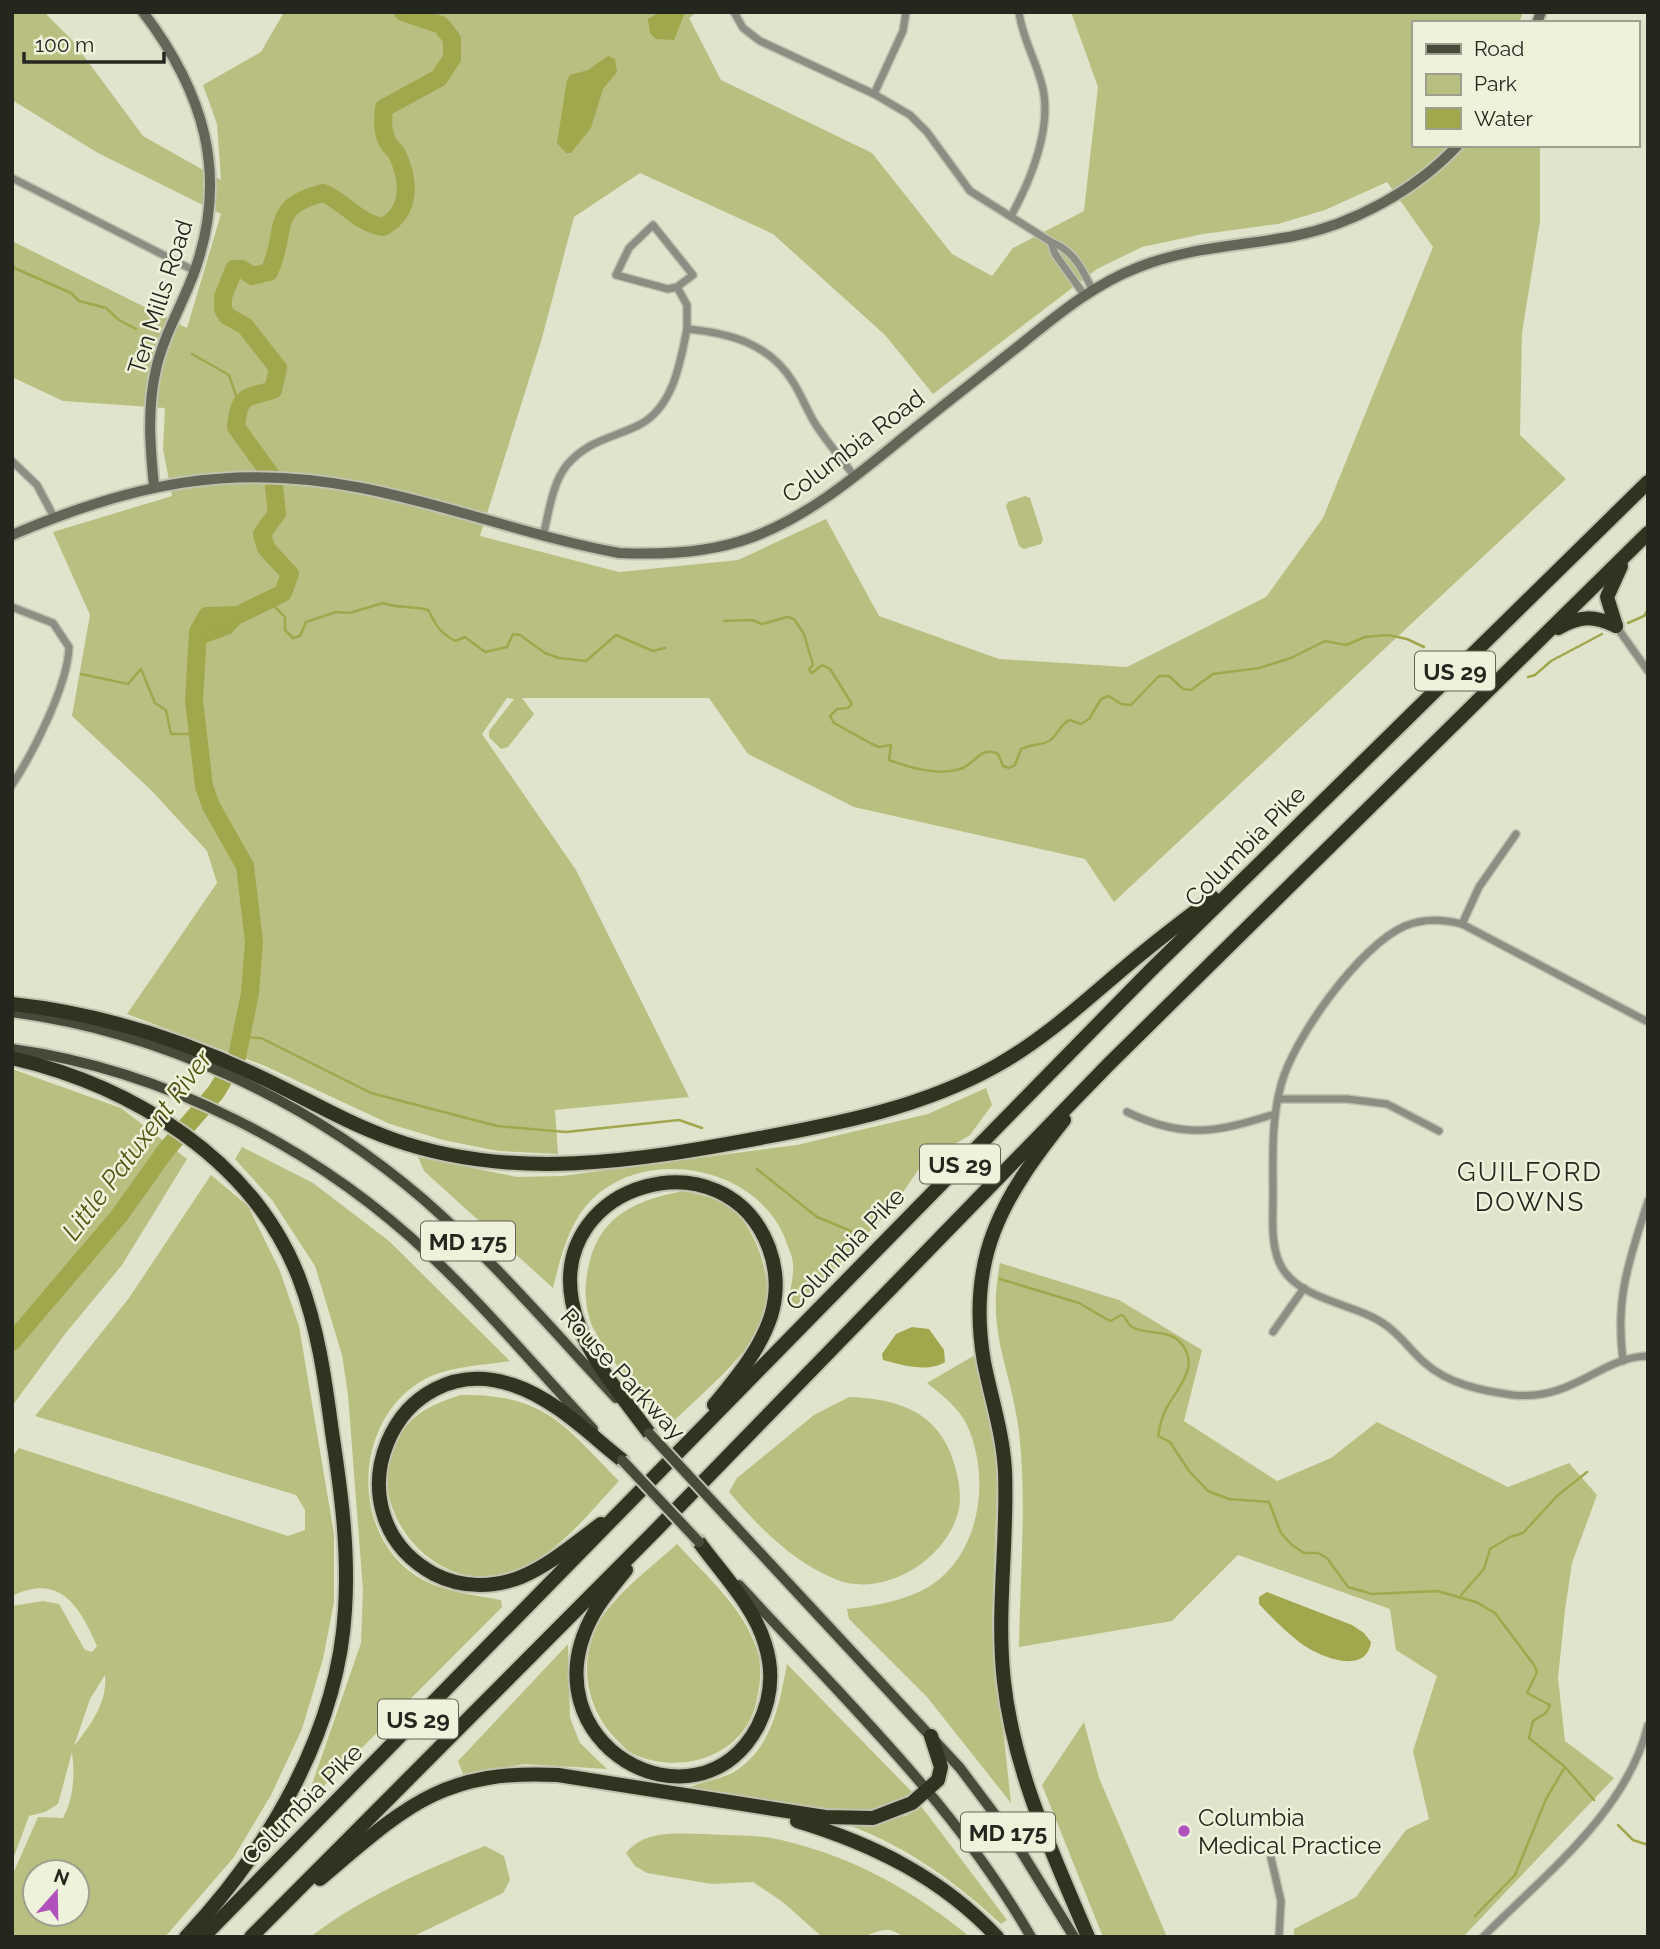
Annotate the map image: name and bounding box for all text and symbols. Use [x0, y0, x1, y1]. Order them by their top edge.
scale bar [24, 21, 164, 65]
legend [1412, 21, 1639, 147]
text: 100 m [35, 32, 94, 57]
text: Road [1474, 36, 1524, 61]
text: Park [1474, 71, 1517, 96]
text: Water [1474, 106, 1533, 131]
street label: Ten Mills Road [121, 216, 199, 378]
street label: Columbia Road [776, 383, 930, 509]
road number: US 29 [1415, 652, 1495, 691]
street label: Columbia Pike [1178, 779, 1312, 913]
water label: Little Patuxent River [56, 1043, 219, 1246]
road number: US 29 [920, 1144, 1000, 1184]
district label: GUILFORD DOWNS [1457, 1157, 1603, 1217]
street label: Columbia Pike [779, 1182, 911, 1316]
road number: MD 175 [421, 1222, 515, 1260]
street label: Rouse Parkway [555, 1302, 691, 1446]
road number: US 29 [378, 1700, 458, 1738]
street label: Columbia Pike [235, 1737, 369, 1871]
place label: Columbia Medical Practice [1198, 1803, 1381, 1860]
road number: MD 175 [961, 1812, 1055, 1852]
marker: Columbia Medical Practice [1176, 1823, 1192, 1839]
north arrow [21, 1858, 91, 1928]
text: N [51, 1864, 72, 1890]

